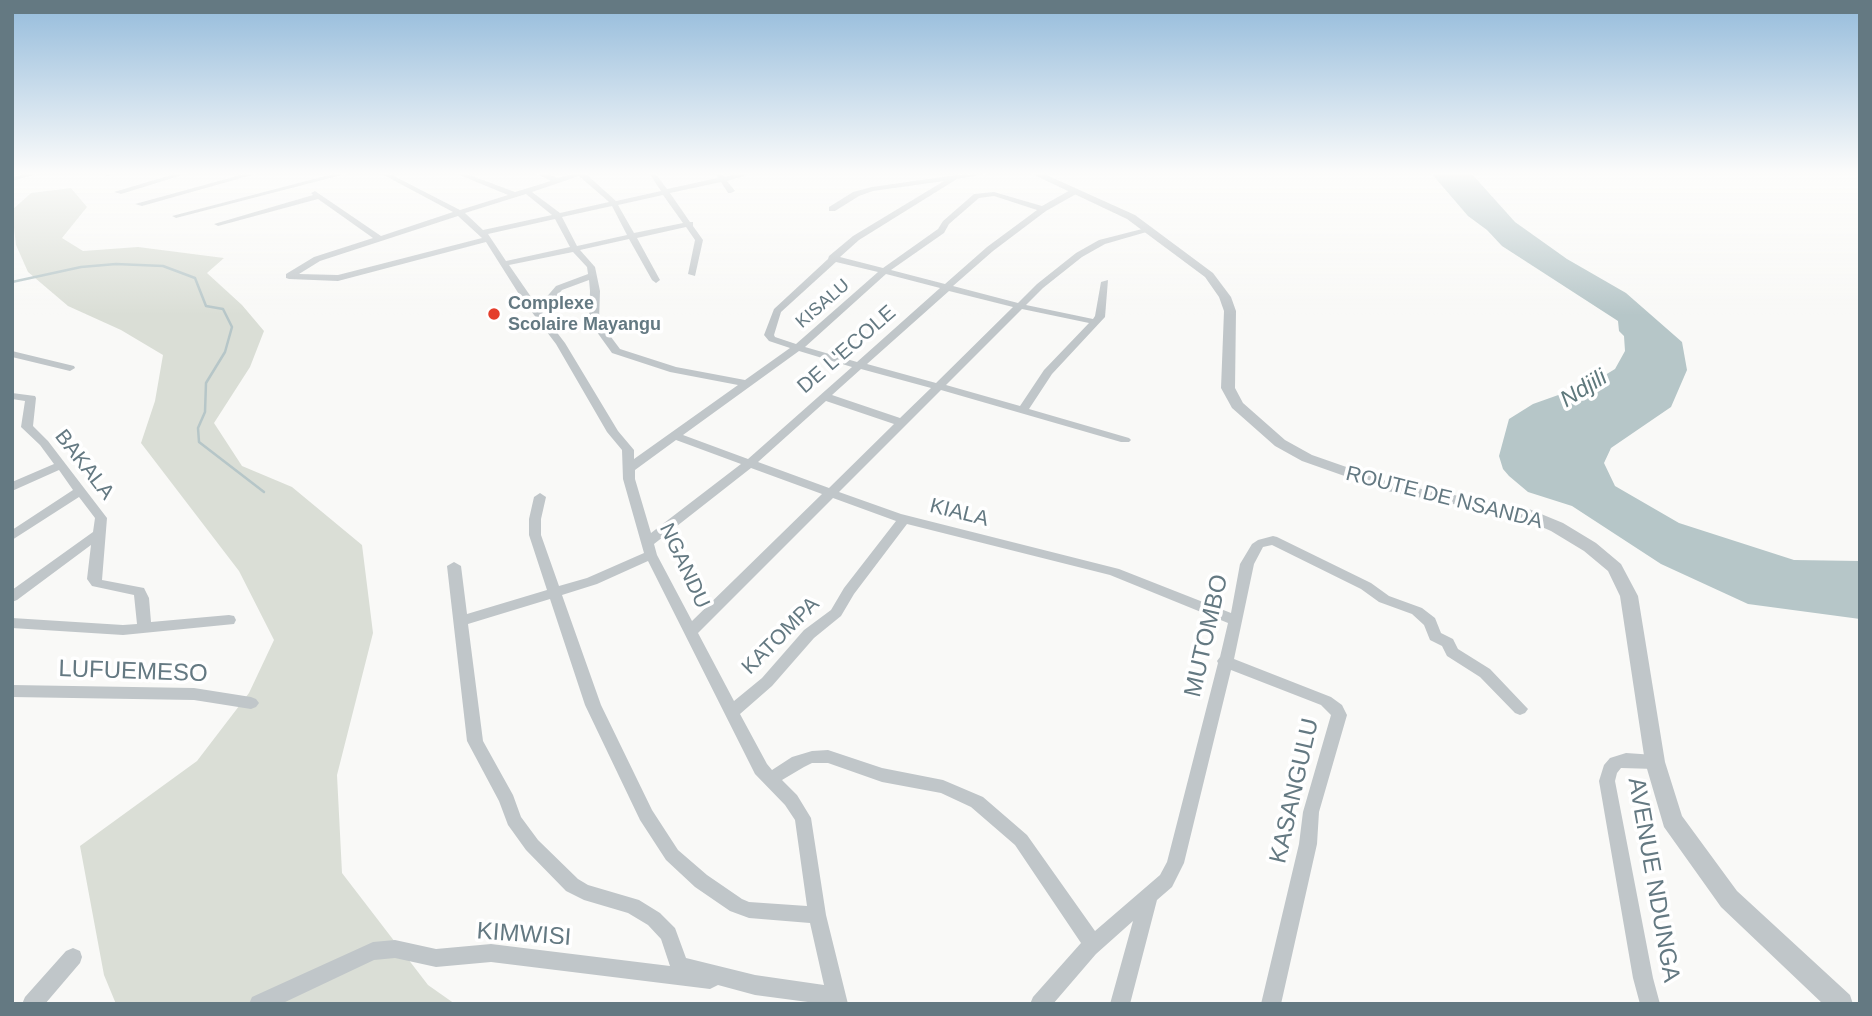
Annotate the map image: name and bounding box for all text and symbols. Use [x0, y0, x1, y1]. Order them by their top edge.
street label: KISALU [792, 275, 854, 333]
place label: Complexe Scolaire Mayangu [508, 293, 661, 336]
street label: DE L'ECOLE [793, 301, 901, 399]
marker: Complexe Scolaire Mayangu [486, 306, 502, 322]
water label: Ndjili [1556, 364, 1612, 414]
street label: BAKALA [49, 425, 119, 505]
street label: ROUTE DE NSANDA [1343, 461, 1545, 535]
street label: KIALA [927, 494, 991, 532]
street label: NGANDU [653, 519, 715, 613]
street label: MUTOMBO [1179, 572, 1235, 700]
street label: KATOMPA [737, 592, 825, 680]
street label: LUFUEMESO [58, 655, 208, 689]
street label: KASANGULU [1264, 716, 1326, 866]
street label: AVENUE NDUNGA [1621, 775, 1685, 985]
street label: KIMWISI [476, 917, 572, 953]

